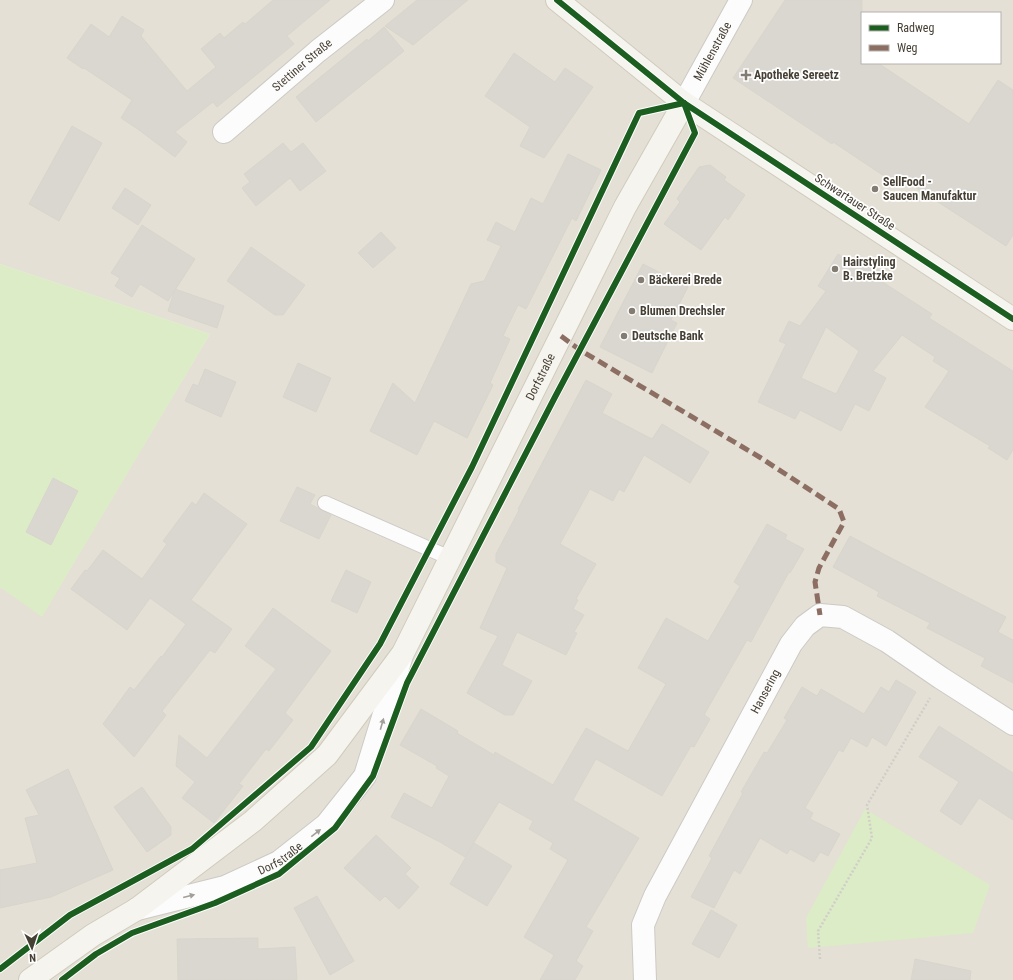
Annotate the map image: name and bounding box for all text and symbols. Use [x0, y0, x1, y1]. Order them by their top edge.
legend [861, 12, 1001, 64]
street label: Mühlenstraße [691, 19, 735, 83]
text: Radweg [897, 21, 934, 35]
street label: Stettiner Straße [269, 35, 335, 94]
text: Weg [897, 41, 918, 55]
place label: Apotheke Sereetz [754, 68, 839, 82]
marker: Apotheke Sereetz [741, 70, 751, 80]
street label: Schwartauer Straße [812, 171, 898, 233]
place label: SellFood - Saucen Manufaktur [883, 175, 976, 203]
marker: SellFood - Saucen Manufaktur [870, 184, 880, 194]
place label: Hairstyling B. Bretzke [843, 255, 895, 283]
marker: Hairstyling B. Bretzke [830, 264, 840, 274]
place label: Bäckerei Brede [649, 273, 722, 287]
marker: Bäckerei Brede [636, 275, 646, 285]
place label: Blumen Drechsler [640, 304, 725, 318]
marker: Blumen Drechsler [627, 306, 637, 316]
place label: Deutsche Bank [632, 329, 704, 343]
marker: Deutsche Bank [619, 331, 629, 341]
street label: Dorfstraße [523, 351, 558, 403]
street label: Hansering [748, 667, 783, 716]
one-way arrow [379, 718, 385, 730]
one-way arrow [311, 828, 322, 837]
street label: Dorfstraße [256, 839, 306, 878]
one-way arrow [183, 893, 195, 899]
north arrow [12, 928, 52, 968]
text: N [29, 951, 36, 964]

